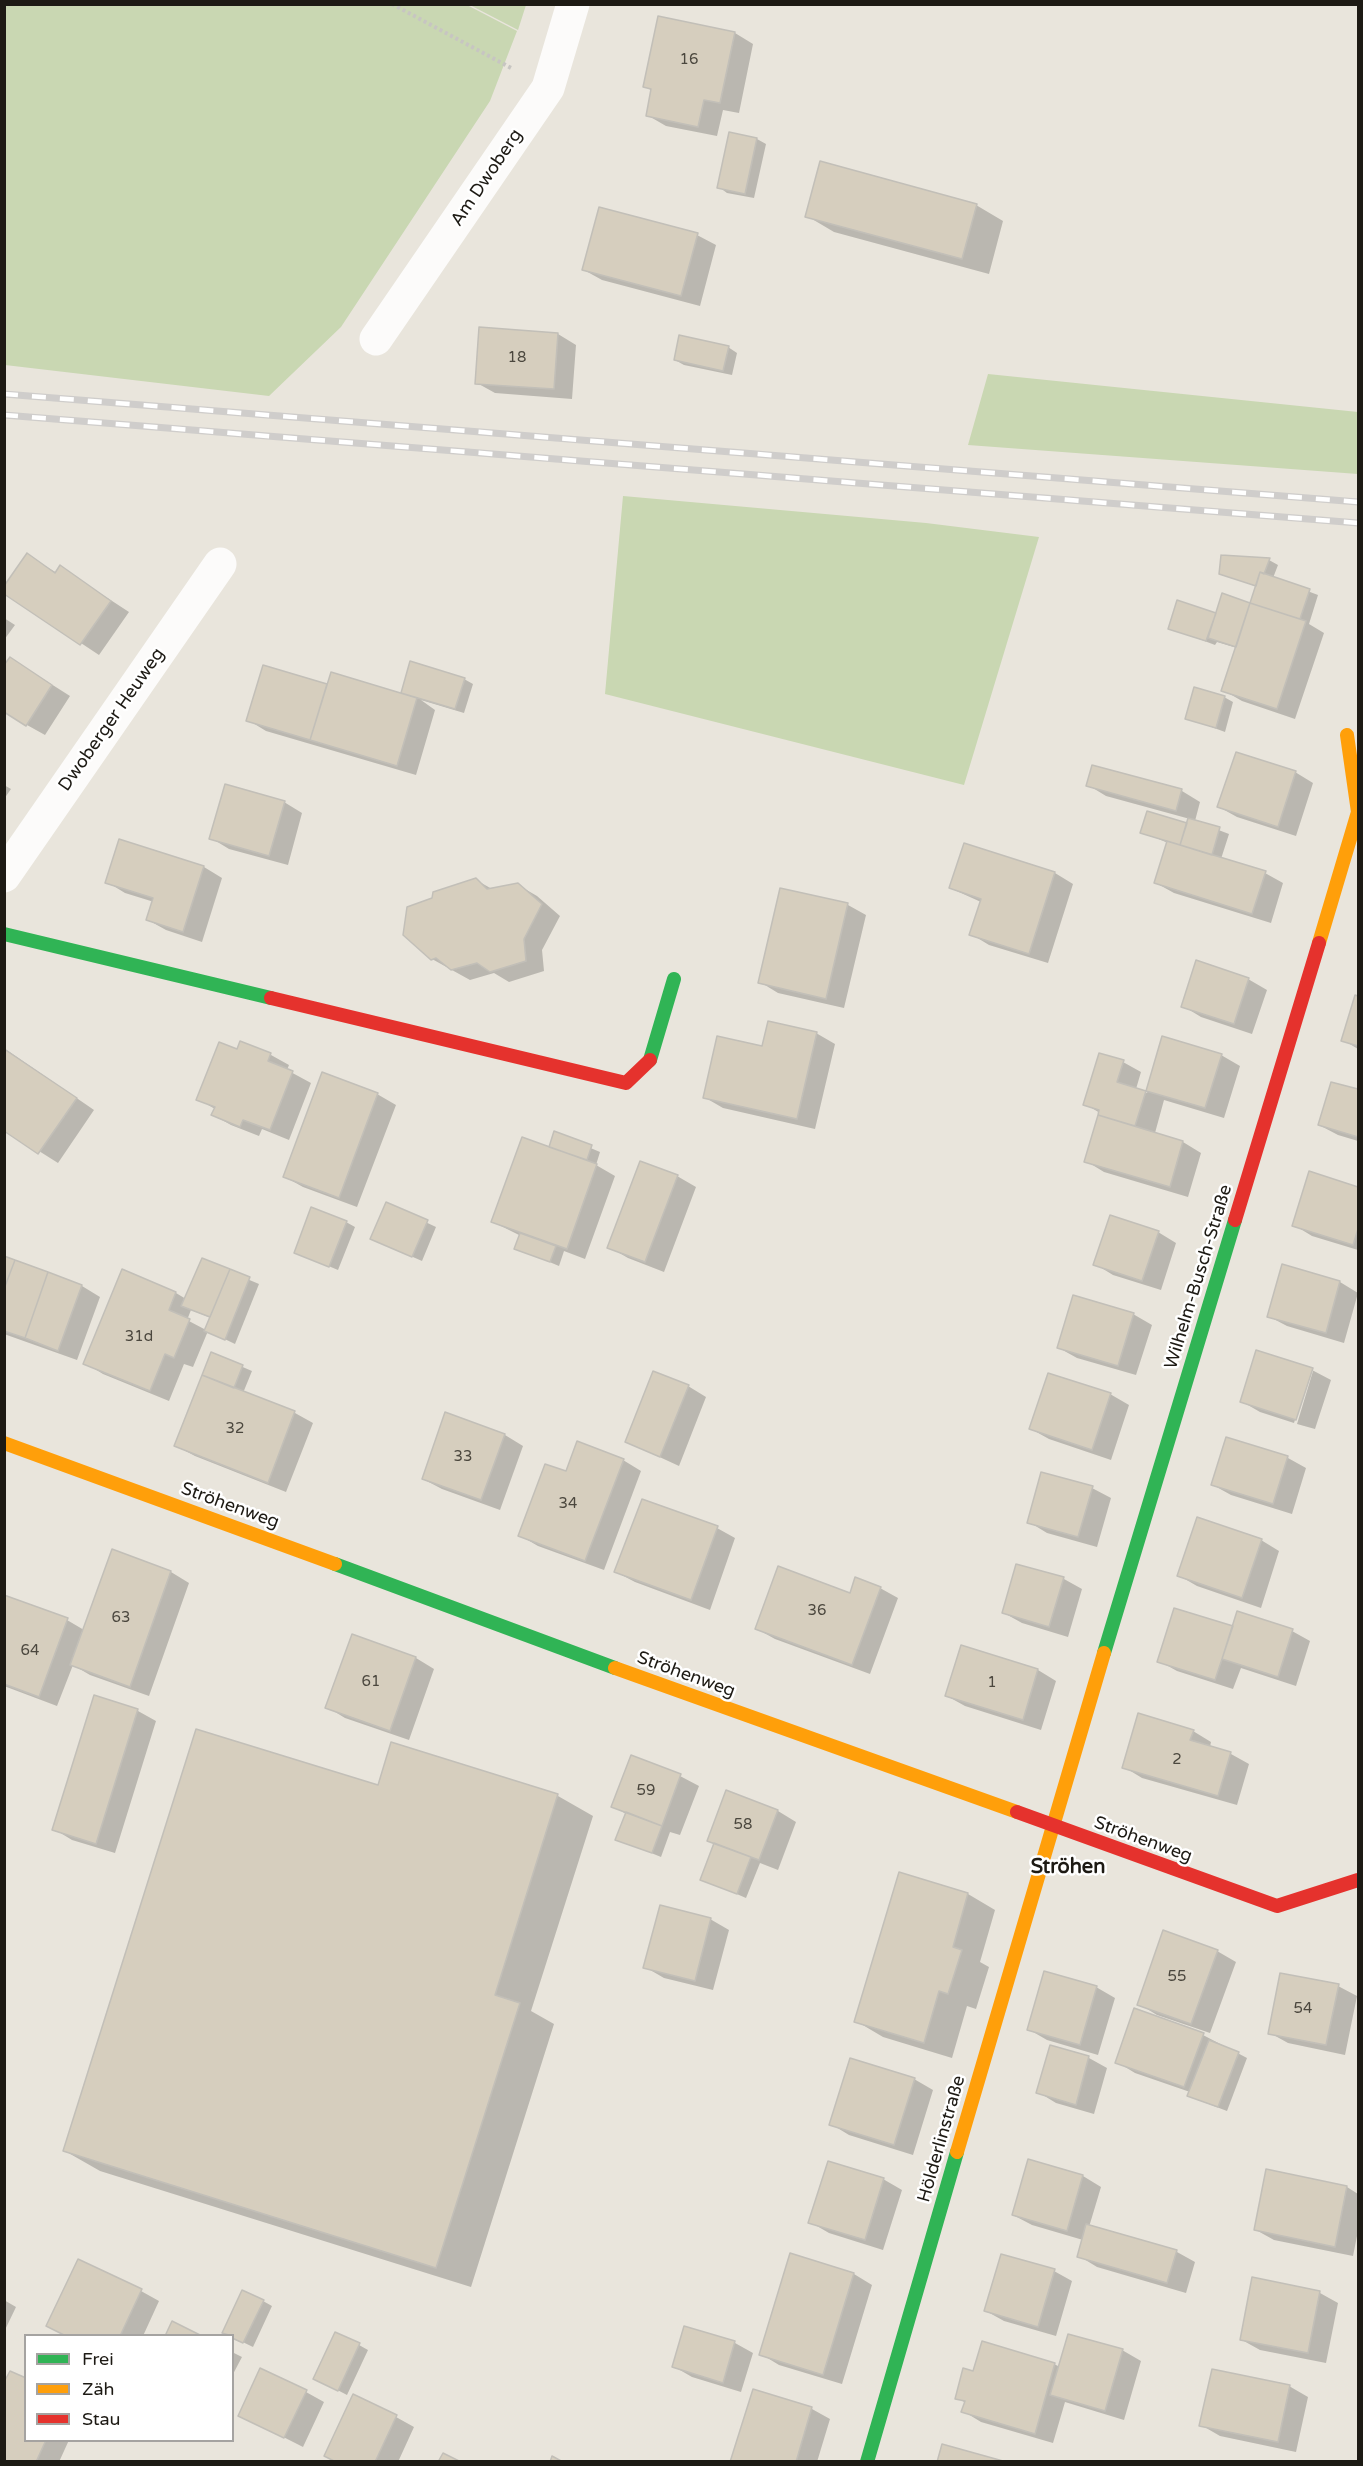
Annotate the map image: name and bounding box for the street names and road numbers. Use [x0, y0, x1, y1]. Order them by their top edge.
street label: Am Dwoberg [447, 125, 527, 231]
street label: Dwoberger Heuweg [54, 644, 170, 796]
street label: Wilhelm-Busch-Straße [1161, 1182, 1237, 1372]
street label: Ströhenweg [178, 1478, 282, 1534]
street label: Ströhenweg [634, 1647, 738, 1703]
street label: Ströhenweg [1091, 1812, 1195, 1868]
street label: Hölderlinstraße [914, 2073, 970, 2205]

